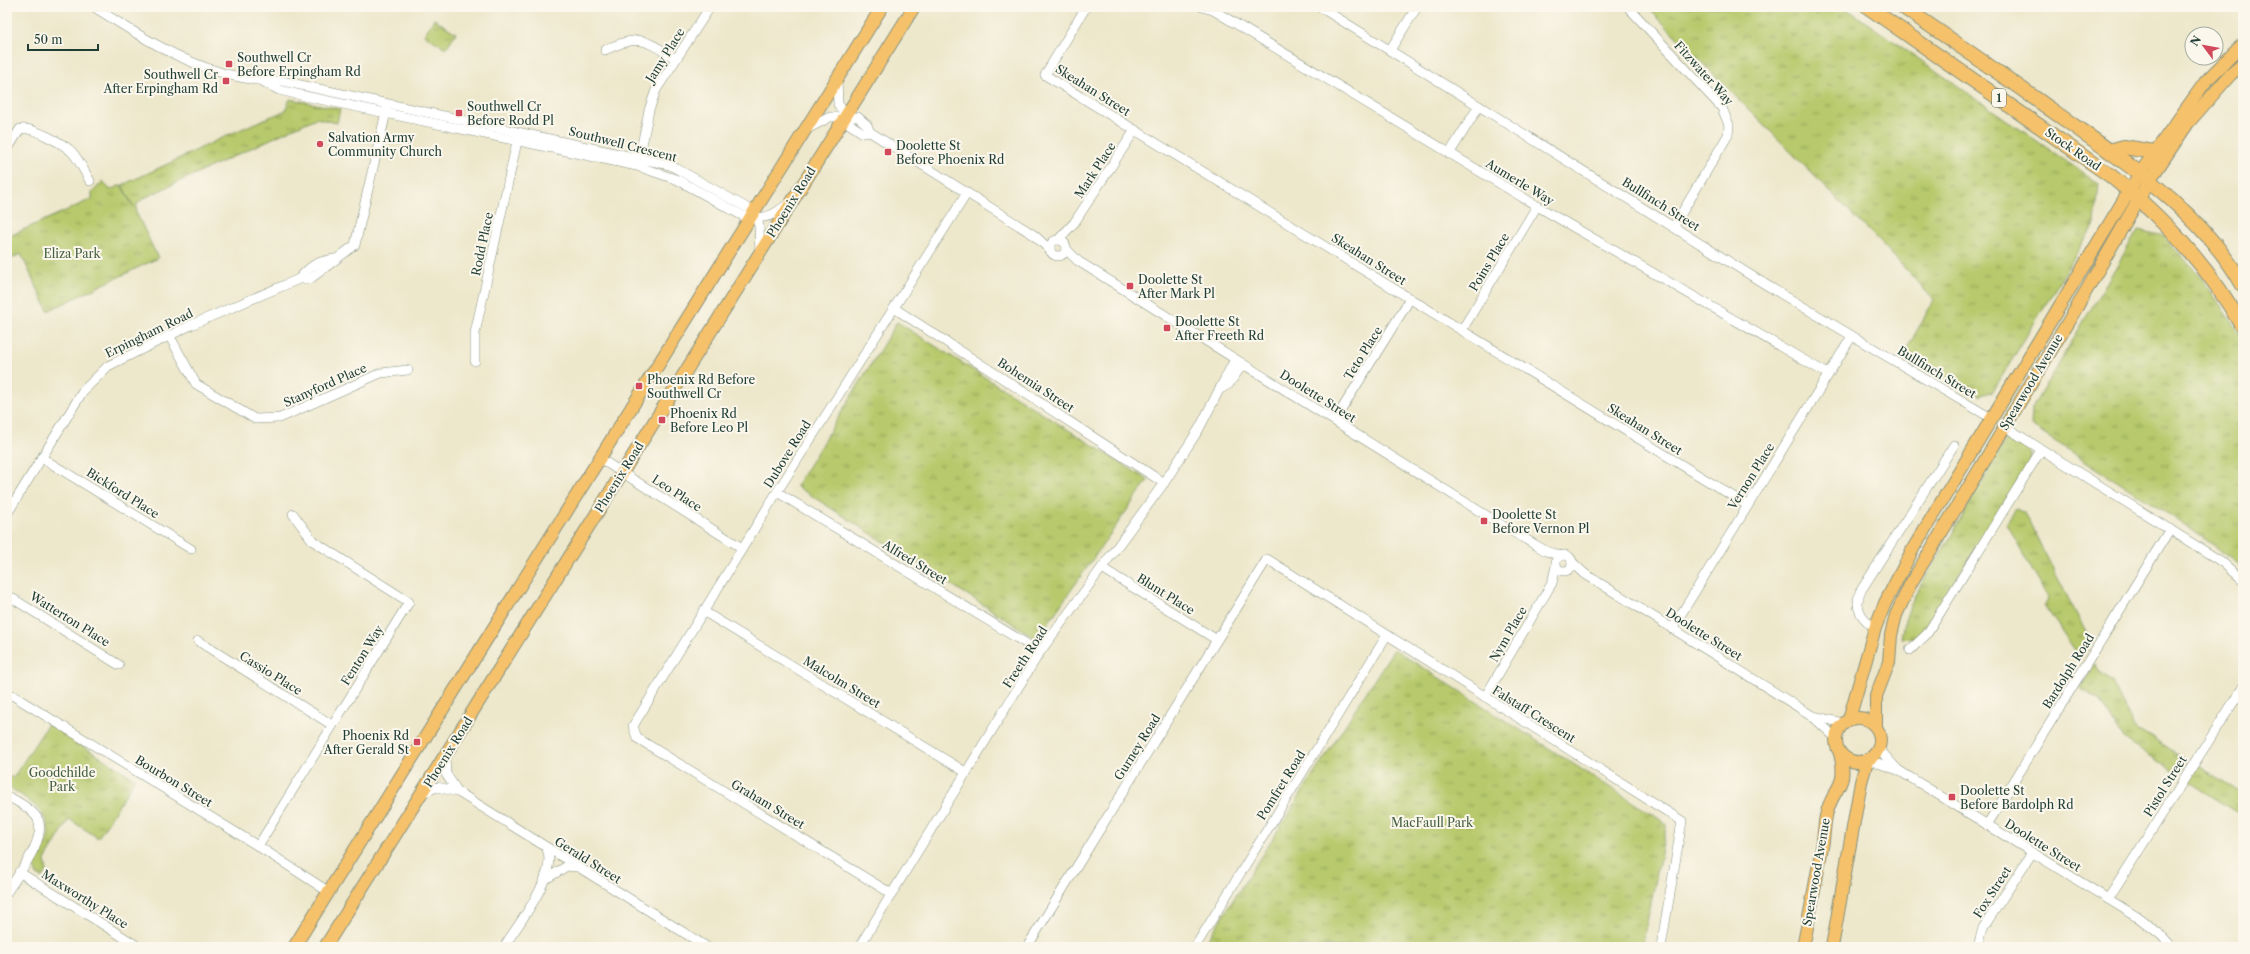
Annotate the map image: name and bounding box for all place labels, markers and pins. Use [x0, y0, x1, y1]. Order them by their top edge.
place label: Southwell Cr Before Erpingham Rd [237, 50, 362, 79]
marker: Southwell Cr Before Erpingham Rd [224, 59, 234, 69]
place label: Southwell Cr After Erpingham Rd [103, 67, 219, 96]
marker: Southwell Cr After Erpingham Rd [221, 76, 231, 86]
place label: Southwell Cr Before Rodd Pl [467, 99, 554, 128]
marker: Southwell Cr Before Rodd Pl [454, 108, 464, 118]
place label: Salvation Army Community Church [328, 130, 443, 159]
place label: Doolette St Before Phoenix Rd [896, 138, 1005, 167]
marker: Salvation Army Community Church [315, 139, 325, 149]
marker: Doolette St Before Phoenix Rd [883, 147, 893, 157]
place label: Doolette St After Mark Pl [1137, 272, 1215, 301]
marker: Doolette St After Mark Pl [1125, 281, 1135, 291]
place label: Doolette St After Freeth Rd [1174, 314, 1265, 343]
marker: Doolette St After Freeth Rd [1162, 323, 1172, 333]
place label: Phoenix Rd Before Southwell Cr [647, 372, 755, 401]
marker: Phoenix Rd Before Southwell Cr [634, 381, 644, 391]
place label: Phoenix Rd Before Leo Pl [670, 406, 748, 435]
marker: Phoenix Rd Before Leo Pl [657, 415, 667, 425]
place label: Doolette St Before Vernon Pl [1492, 507, 1590, 536]
marker: Doolette St Before Vernon Pl [1479, 516, 1489, 526]
place label: Phoenix Rd After Gerald St [323, 728, 410, 757]
marker: Phoenix Rd After Gerald St [412, 737, 422, 747]
place label: Doolette St Before Bardolph Rd [1960, 783, 2074, 812]
marker: Doolette St Before Bardolph Rd [1947, 792, 1957, 802]

